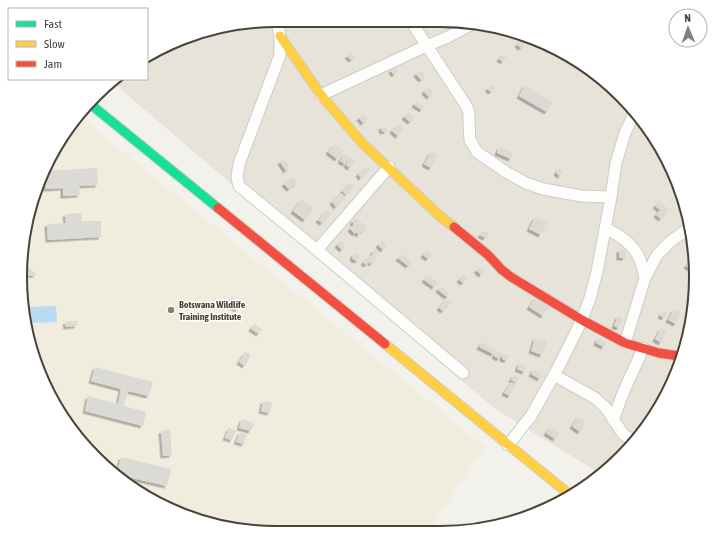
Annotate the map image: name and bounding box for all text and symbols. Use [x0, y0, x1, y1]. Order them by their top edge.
legend [8, 8, 148, 80]
north arrow [668, 8, 708, 48]
text: N [684, 12, 691, 24]
text: Fast [44, 17, 62, 31]
text: Slow [44, 37, 65, 51]
text: Jam [44, 57, 62, 71]
place label: Botswana Wildlife Training Institute [179, 299, 246, 322]
marker: Botswana Wildlife Training Institute [166, 305, 176, 315]

